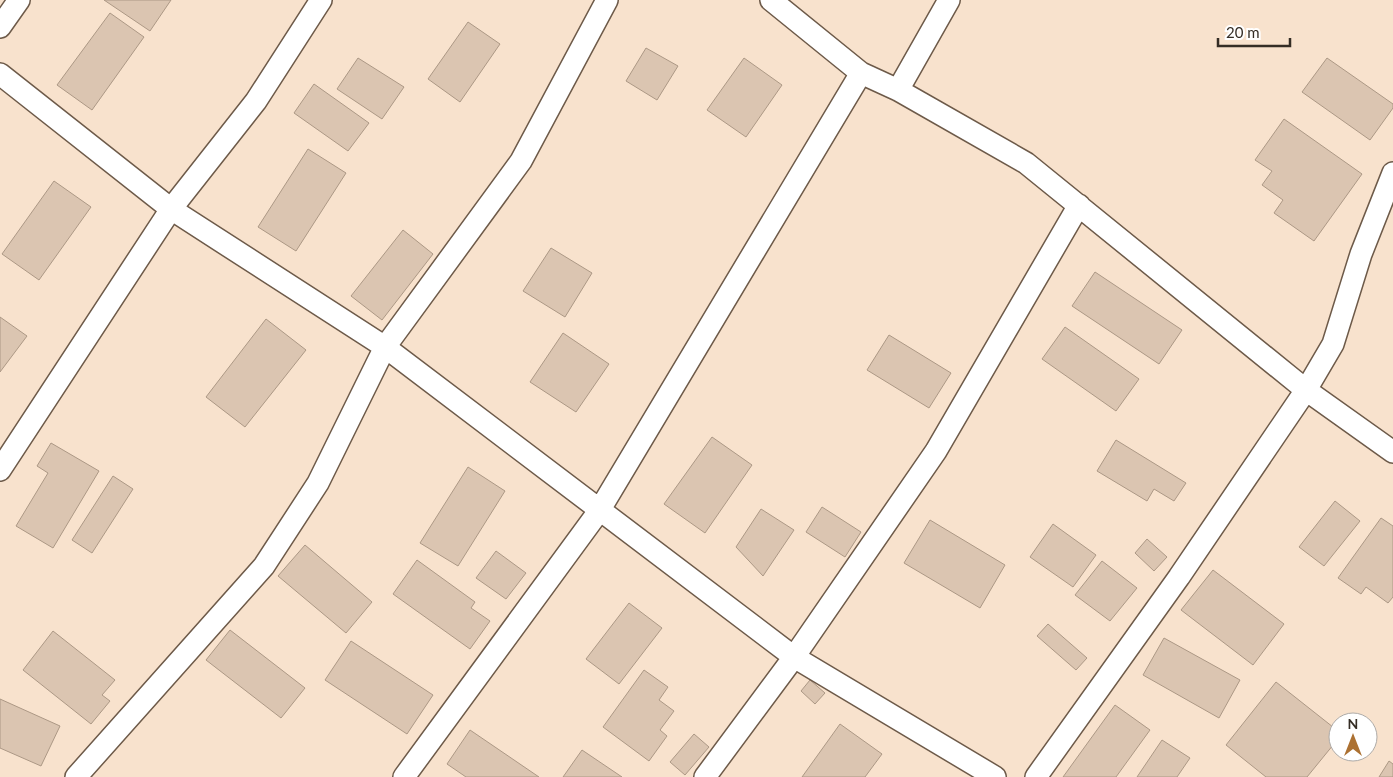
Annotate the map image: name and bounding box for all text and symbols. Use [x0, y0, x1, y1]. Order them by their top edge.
scale bar [1218, 15, 1290, 47]
text: 20 m [1226, 23, 1260, 41]
north arrow [1328, 712, 1378, 762]
text: N [1348, 715, 1358, 732]

